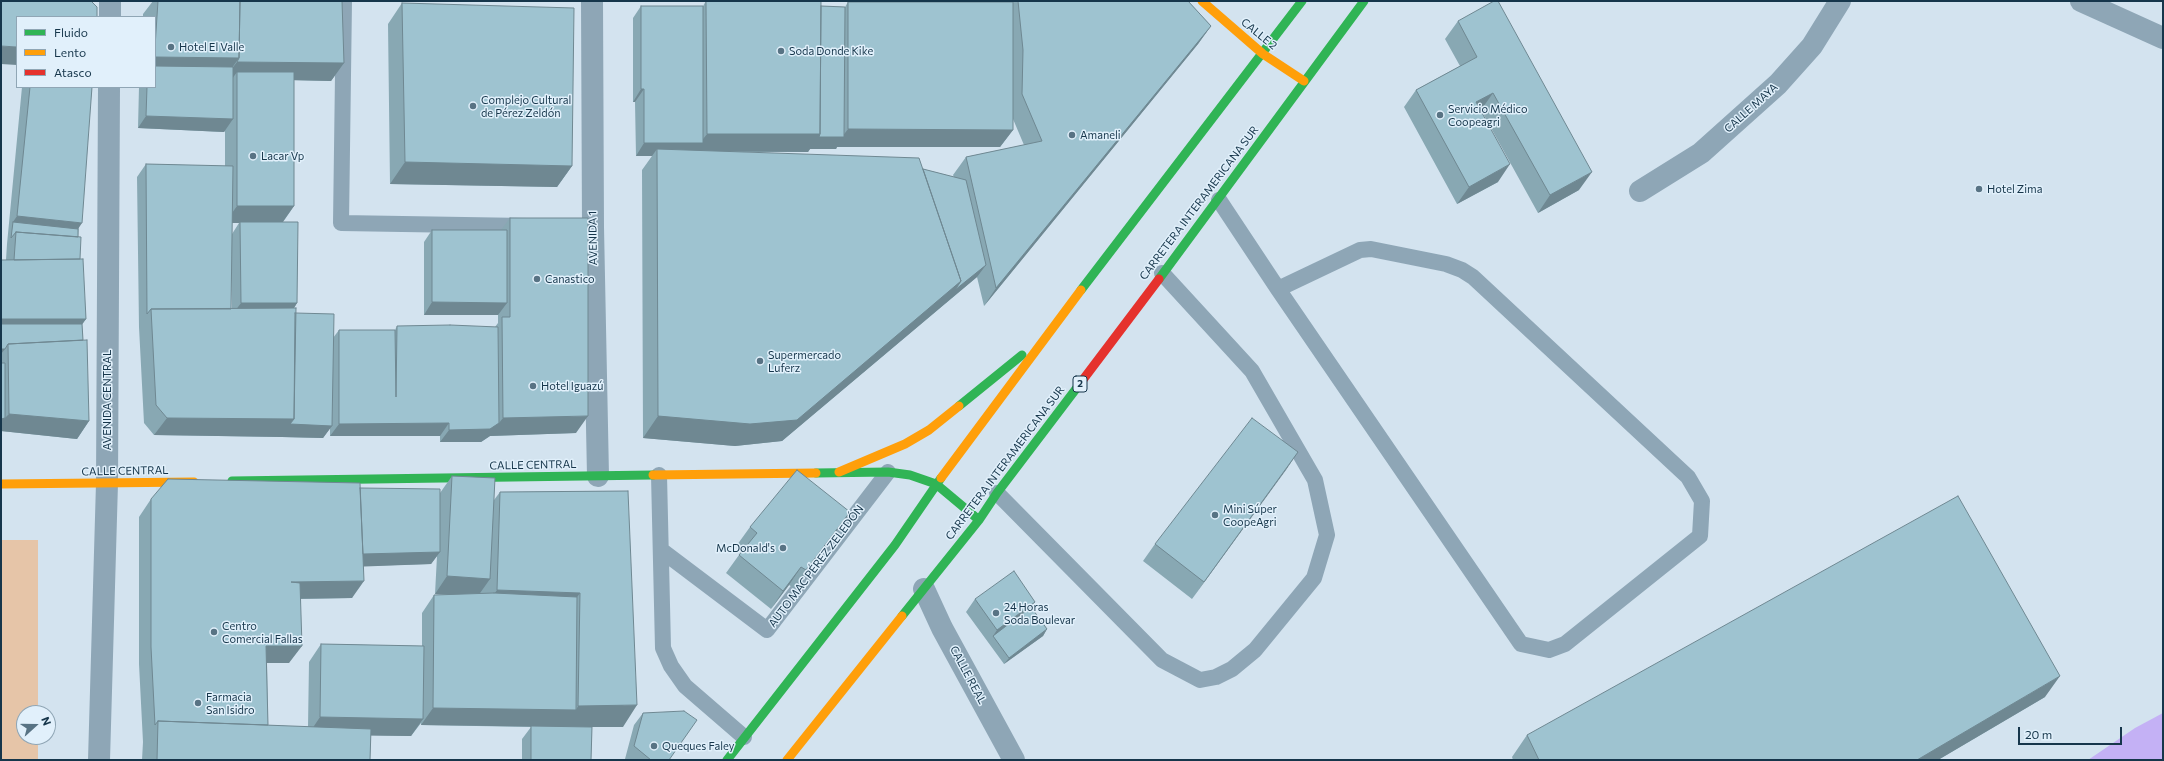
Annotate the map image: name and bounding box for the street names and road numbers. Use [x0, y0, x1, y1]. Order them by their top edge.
street label: CALLE 2 [1238, 16, 1280, 52]
street label: CALLE MAYA [1722, 81, 1780, 135]
street label: CARRETERA INTERAMERICANA SUR [1137, 123, 1261, 283]
street label: AVENIDA 1 [586, 211, 600, 265]
street label: AVENIDA CENTRAL [100, 350, 114, 450]
road number: 2 [1073, 376, 1087, 392]
street label: CARRETERA INTERAMERICANA SUR [943, 383, 1067, 543]
street label: CALLE CENTRAL [489, 458, 577, 472]
street label: CALLE CENTRAL [81, 464, 169, 478]
street label: AUTO MAC PÉREZ ZELEDÓN [766, 502, 866, 630]
street label: CALLE REAL [947, 644, 989, 706]

